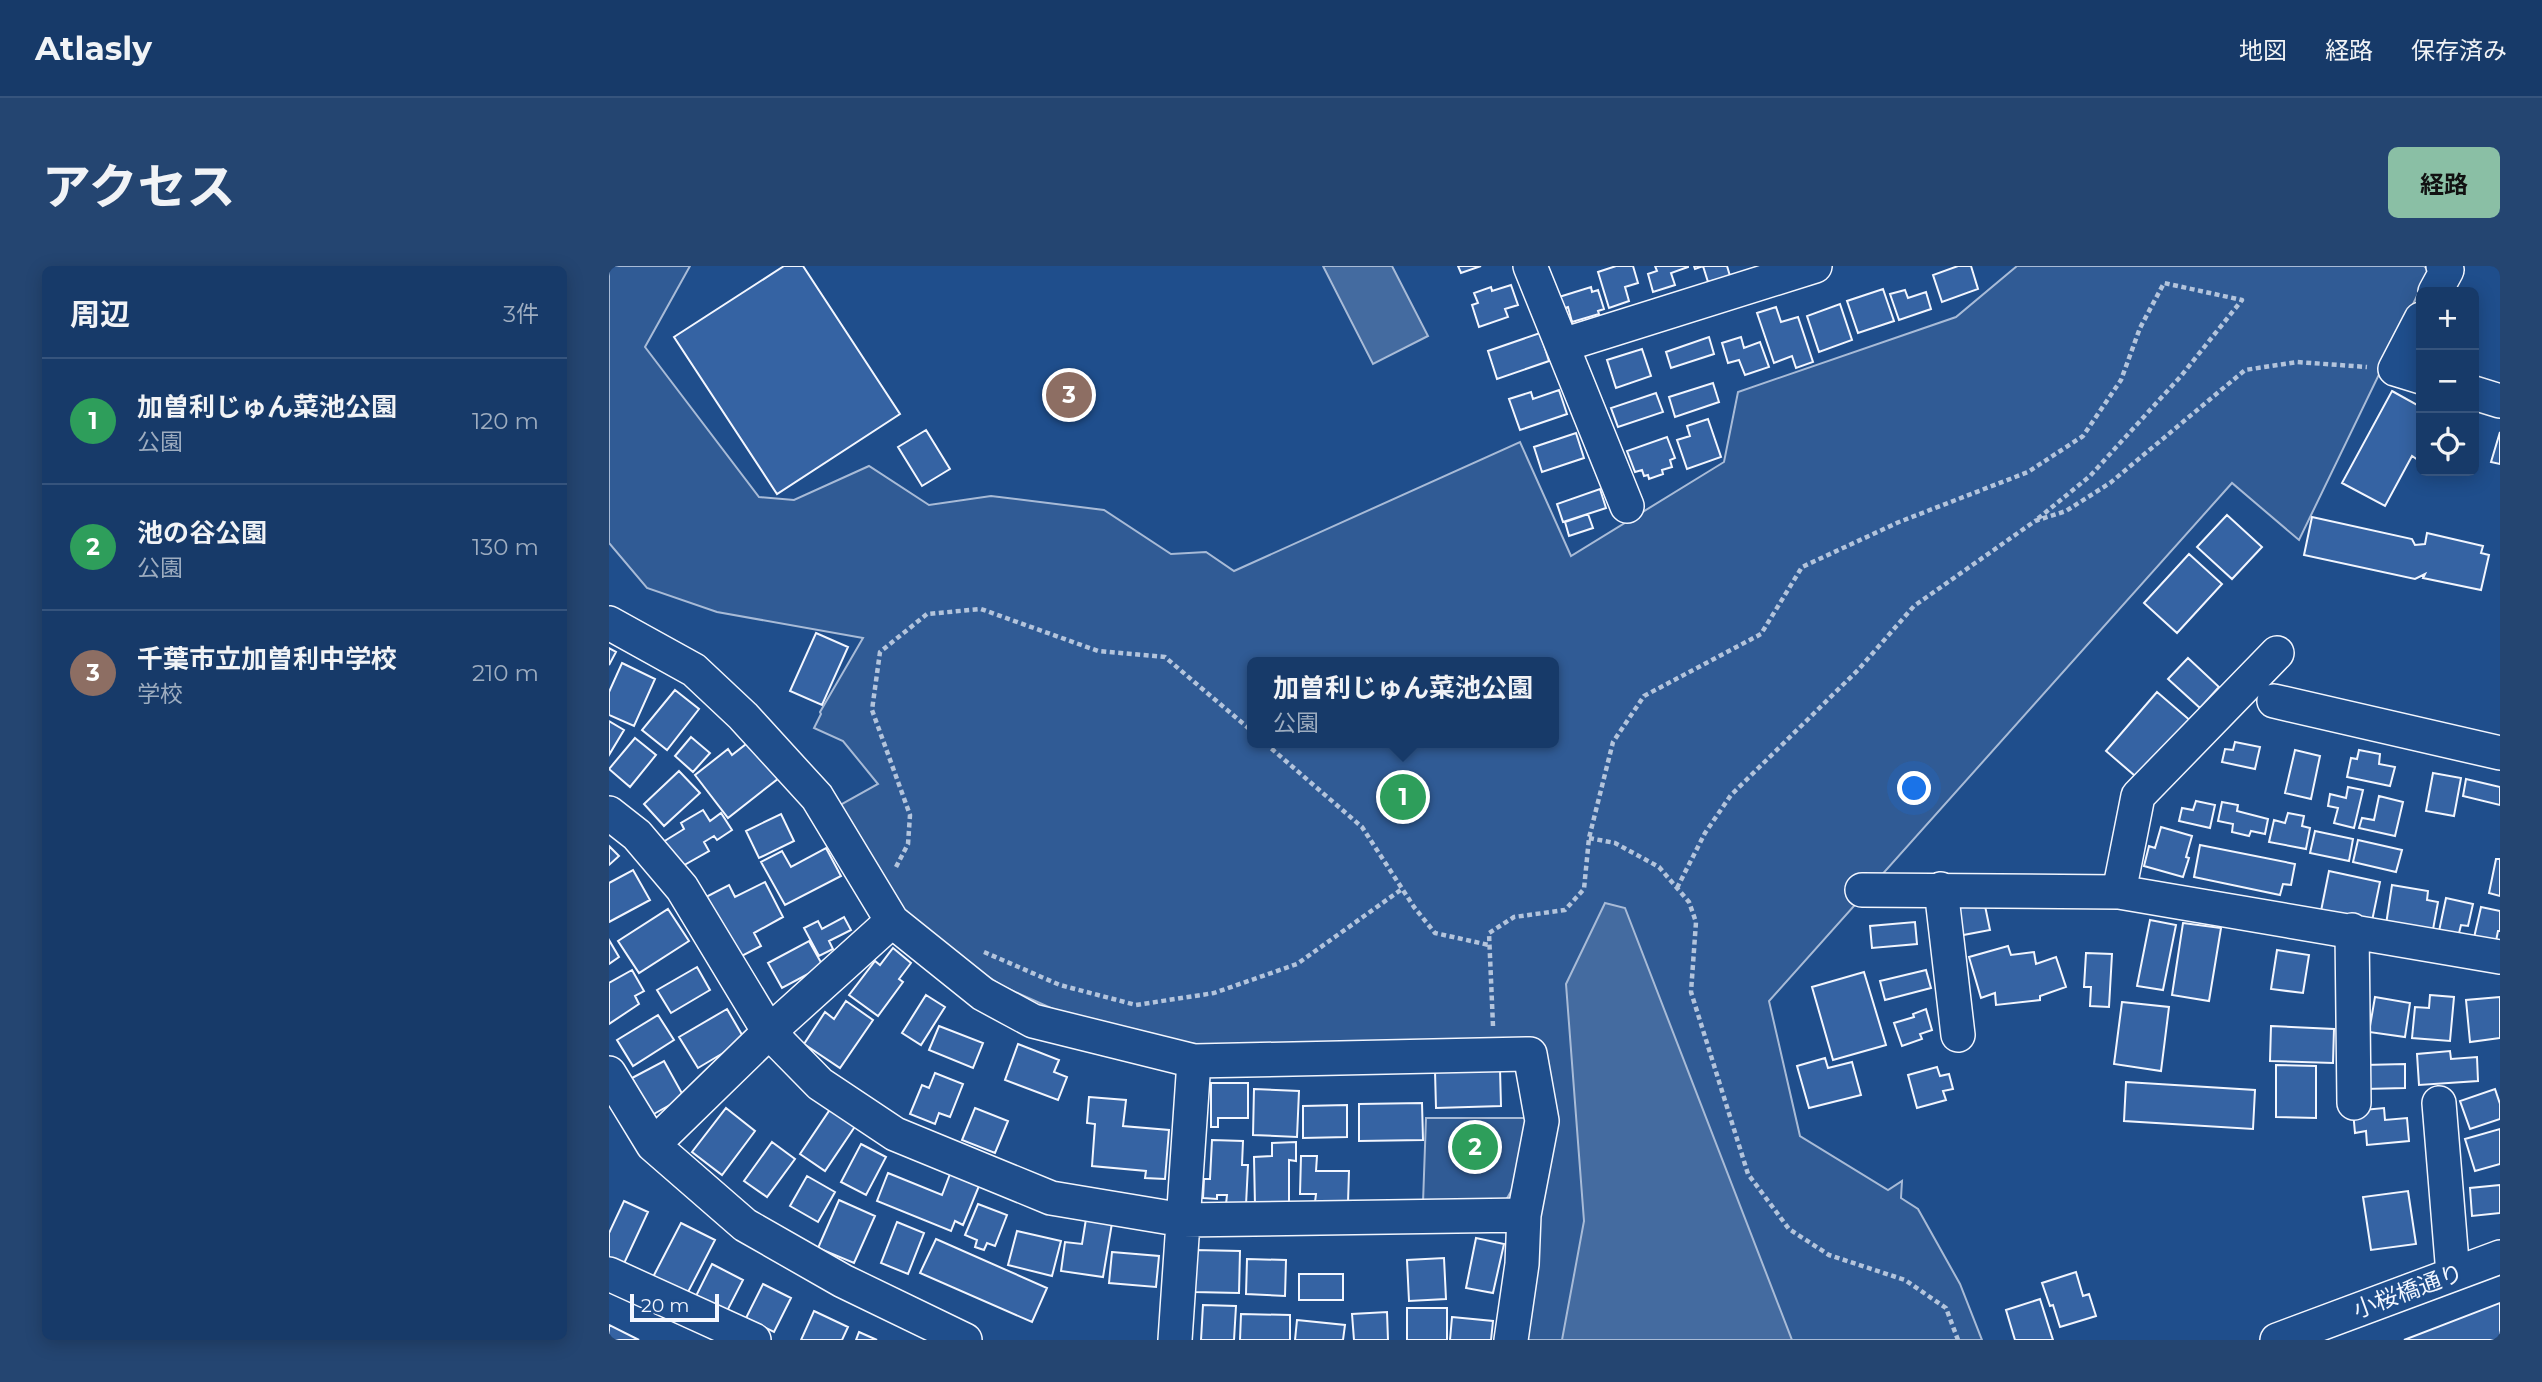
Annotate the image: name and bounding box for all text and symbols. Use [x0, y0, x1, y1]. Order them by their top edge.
text: Atlasly [35, 28, 152, 68]
text: 地図 [2239, 36, 2287, 65]
text: 経路 [2325, 36, 2373, 65]
text: 保存済み [2411, 36, 2507, 65]
button: 経路 [2388, 147, 2500, 218]
text: アクセス [42, 157, 236, 216]
map controls [2416, 287, 2479, 476]
button: + [2416, 287, 2479, 350]
text: 周辺 [70, 296, 130, 333]
text: 3件 [503, 300, 539, 328]
button: − [2416, 350, 2479, 413]
pin: 3 [1046, 369, 1092, 421]
text: 加曽利じゅん菜池公園 [137, 391, 397, 423]
text: 1 [88, 407, 98, 435]
text: 120 m [472, 407, 539, 435]
button: locate [2416, 413, 2479, 476]
text: 公園 [137, 428, 183, 456]
text: 池の谷公園 [137, 517, 267, 549]
text: 2 [86, 533, 100, 561]
text: 130 m [472, 533, 539, 561]
text: 公園 [137, 554, 183, 582]
text: 千葉市立加曽利中学校 [137, 643, 397, 675]
popup [1247, 657, 1559, 748]
text: 3 [86, 659, 100, 687]
text: 210 m [472, 659, 539, 687]
text: 加曽利じゅん菜池公園 [1273, 672, 1533, 704]
text: 学校 [137, 680, 183, 708]
text: 公園 [1273, 709, 1319, 737]
pin: 1 [1380, 771, 1426, 823]
your location [1897, 771, 1931, 805]
pin: 2 [1452, 1121, 1498, 1173]
street label: 小桜橋通り [2349, 1258, 2467, 1324]
scale bar [630, 1291, 719, 1323]
text: 20 m [641, 1294, 689, 1317]

